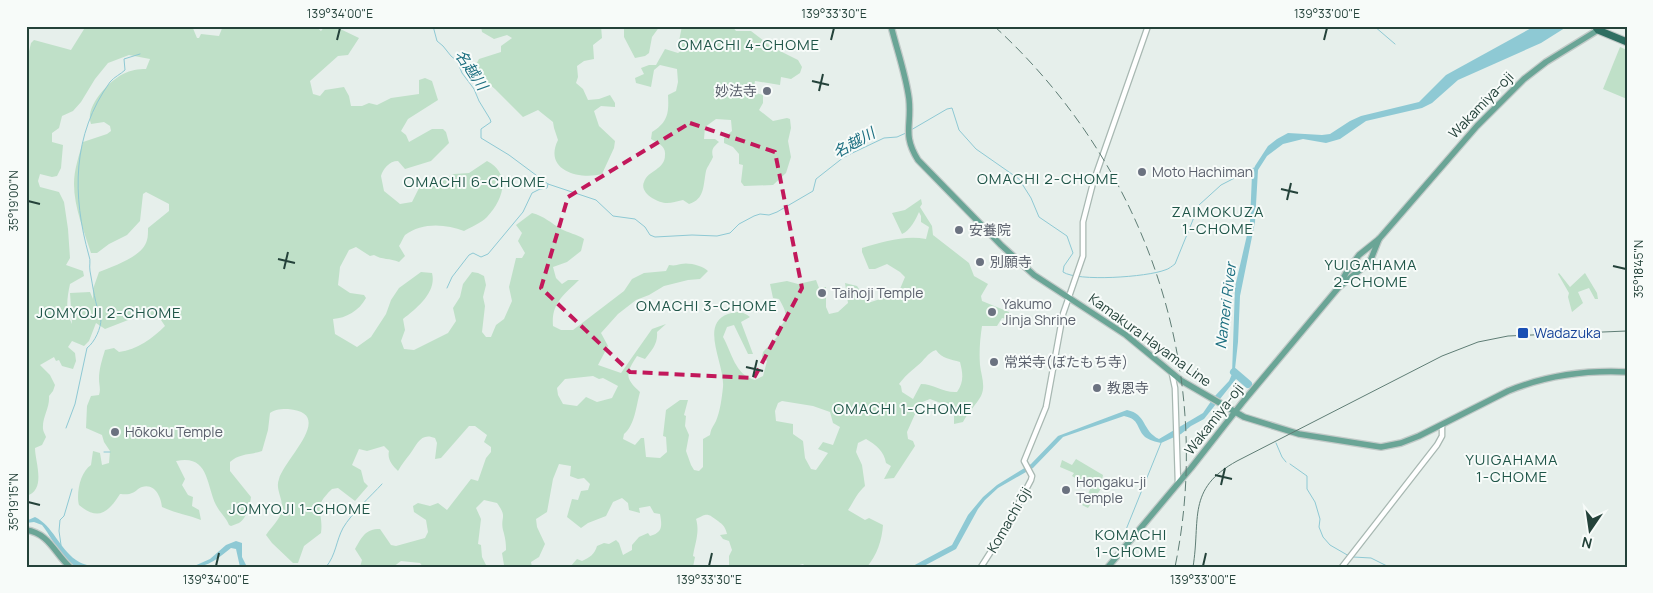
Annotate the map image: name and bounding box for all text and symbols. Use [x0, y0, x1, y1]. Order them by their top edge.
text: 139°34'00"E [307, 5, 373, 22]
text: 139°33'30"E [801, 5, 867, 22]
text: 139°33'00"E [1294, 5, 1360, 22]
district label: OMACHI 4-CHOME [678, 34, 820, 55]
water label: 名越川 [450, 45, 494, 96]
street label: Wakamiya-oji [1444, 67, 1517, 142]
place label: 妙法寺 [715, 81, 757, 100]
marker: 妙法寺 [761, 85, 773, 97]
water label: 名越川 [829, 122, 880, 163]
place label: Moto Hachiman [1152, 162, 1253, 181]
marker: Moto Hachiman [1136, 166, 1148, 178]
district label: OMACHI 2-CHOME [977, 168, 1119, 189]
text: 35°19'00"N [5, 170, 22, 232]
district label: OMACHI 6-CHOME [404, 171, 546, 192]
district label: ZAIMOKUZA 1-CHOME [1172, 201, 1264, 239]
place label: 安養院 [969, 220, 1011, 239]
marker: 安養院 [953, 224, 965, 236]
text: 35°18'45"N [1630, 240, 1647, 298]
place label: 別願寺 [990, 252, 1032, 271]
district label: YUIGAHAMA 2-CHOME [1324, 254, 1418, 292]
marker: 別願寺 [974, 256, 986, 268]
water label: Nameri River [1210, 259, 1242, 350]
place label: Taihoji Temple [832, 283, 923, 302]
marker: Taihoji Temple [816, 287, 828, 299]
street label: Kamakura Hayama Line [1085, 289, 1216, 391]
place label: Yakumo Jinja Shrine [1002, 294, 1076, 329]
district label: OMACHI 3-CHOME [636, 295, 778, 316]
district label: JOMYOJI 2-CHOME [36, 302, 182, 323]
marker: Yakumo Jinja Shrine [986, 306, 998, 318]
place label: Wadazuka [1534, 323, 1601, 342]
marker: Wadazuka [1516, 326, 1530, 340]
place label: 常栄寺(ぼたもち寺) [1004, 352, 1128, 371]
marker: 常栄寺(ぼたもち寺) [988, 356, 1000, 368]
place label: 教恩寺 [1107, 378, 1149, 397]
street label: Wakamiya-oji [1180, 379, 1248, 458]
marker: 教恩寺 [1091, 382, 1103, 394]
district label: OMACHI 1-CHOME [833, 398, 973, 419]
place label: Hōkoku Temple [125, 422, 223, 441]
marker: Hōkoku Temple [109, 426, 121, 438]
district label: YUIGAHAMA 1-CHOME [1465, 449, 1559, 487]
place label: Hongaku-ji Temple [1076, 472, 1146, 507]
text: 35°19'15"N [5, 473, 22, 531]
street label: Komachi ōji [982, 483, 1035, 556]
marker: Hongaku-ji Temple [1060, 484, 1072, 496]
district label: JOMYOJI 1-CHOME [229, 498, 371, 519]
north arrow [1566, 506, 1616, 556]
district label: KOMACHI 1-CHOME [1095, 524, 1167, 562]
text: N [1580, 533, 1594, 554]
text: 139°34'00"E [183, 571, 249, 588]
text: 139°33'30"E [676, 571, 742, 588]
text: 139°33'00"E [1170, 571, 1236, 588]

